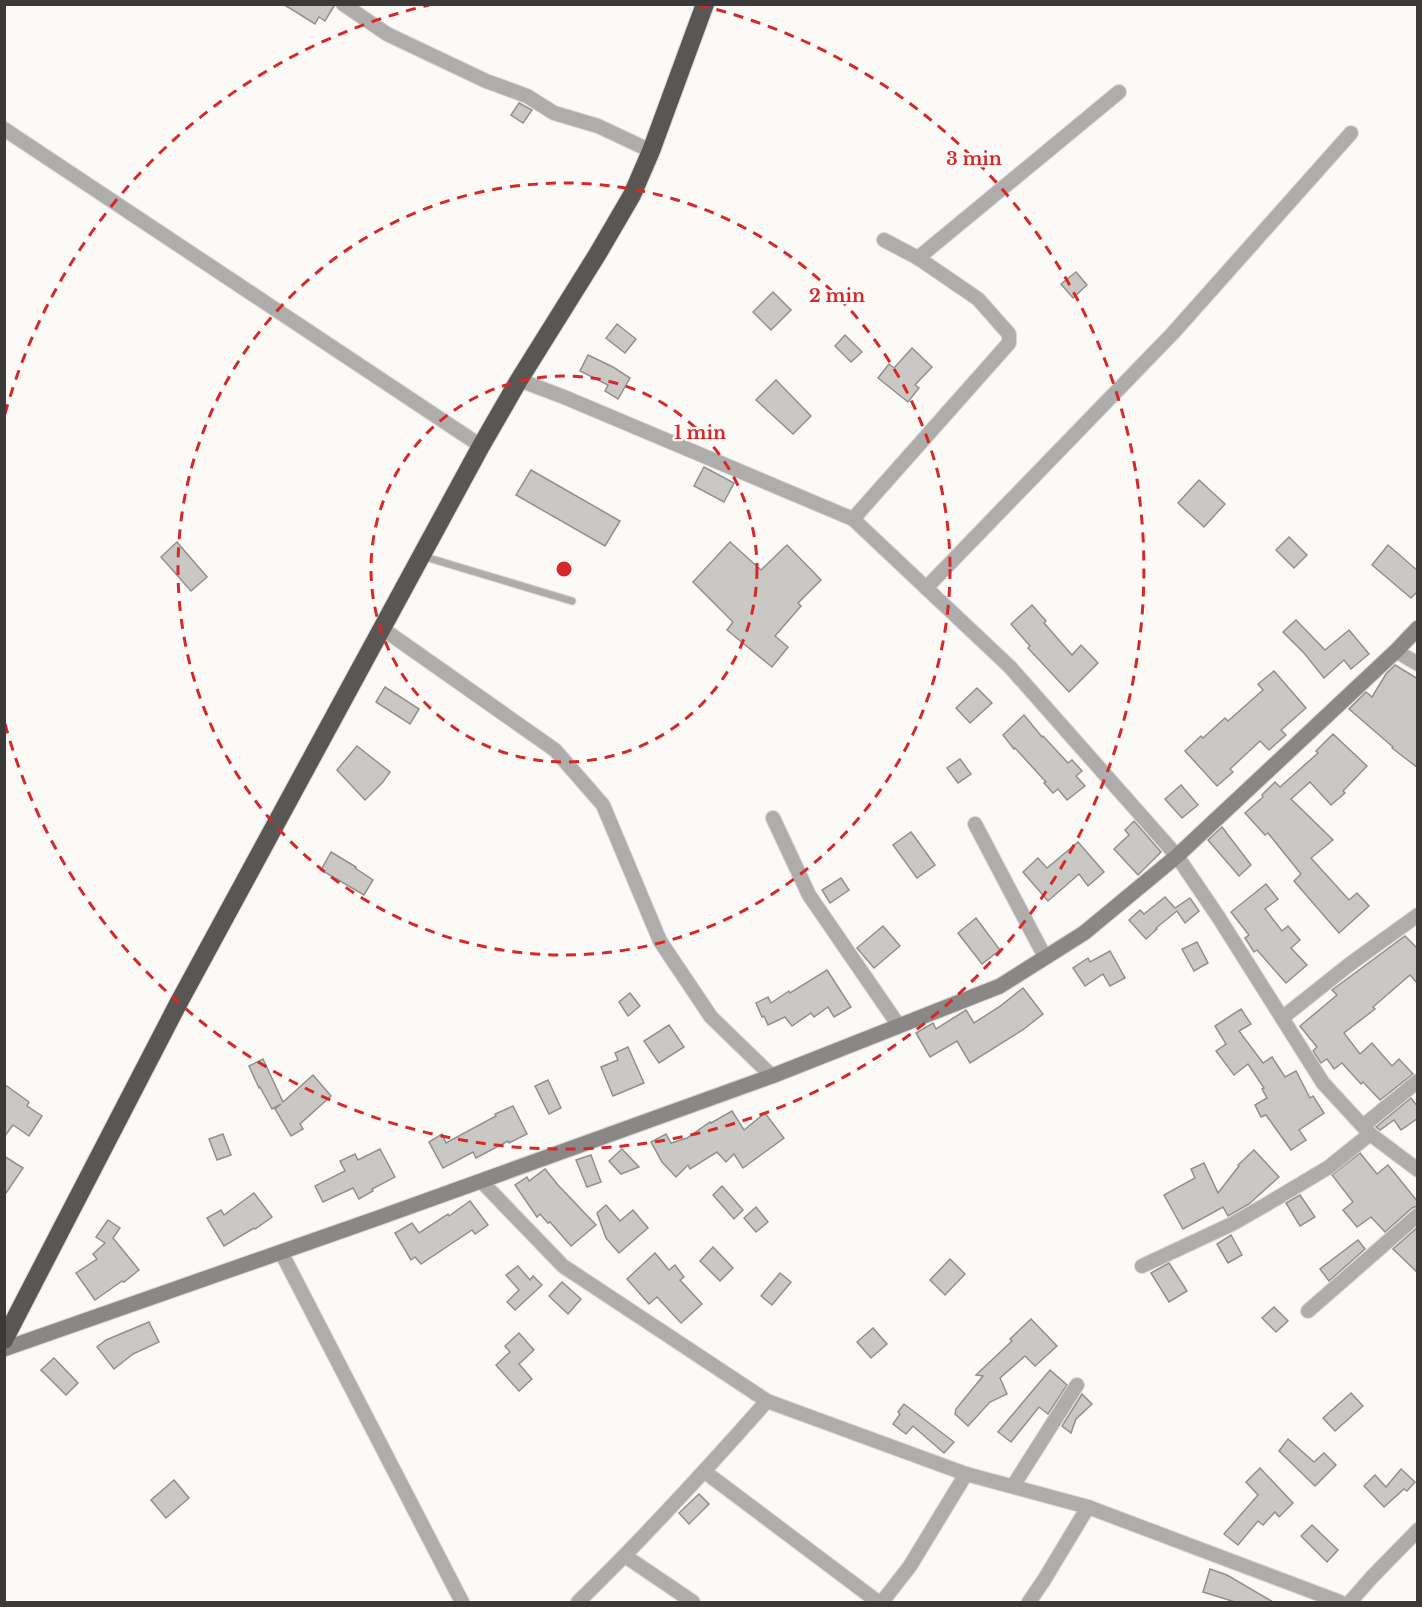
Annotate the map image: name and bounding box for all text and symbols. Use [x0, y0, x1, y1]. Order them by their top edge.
text: 3 min [946, 148, 1002, 170]
text: 2 min [809, 285, 865, 307]
text: 1 min [674, 422, 726, 444]
centre of rings [554, 559, 574, 579]

